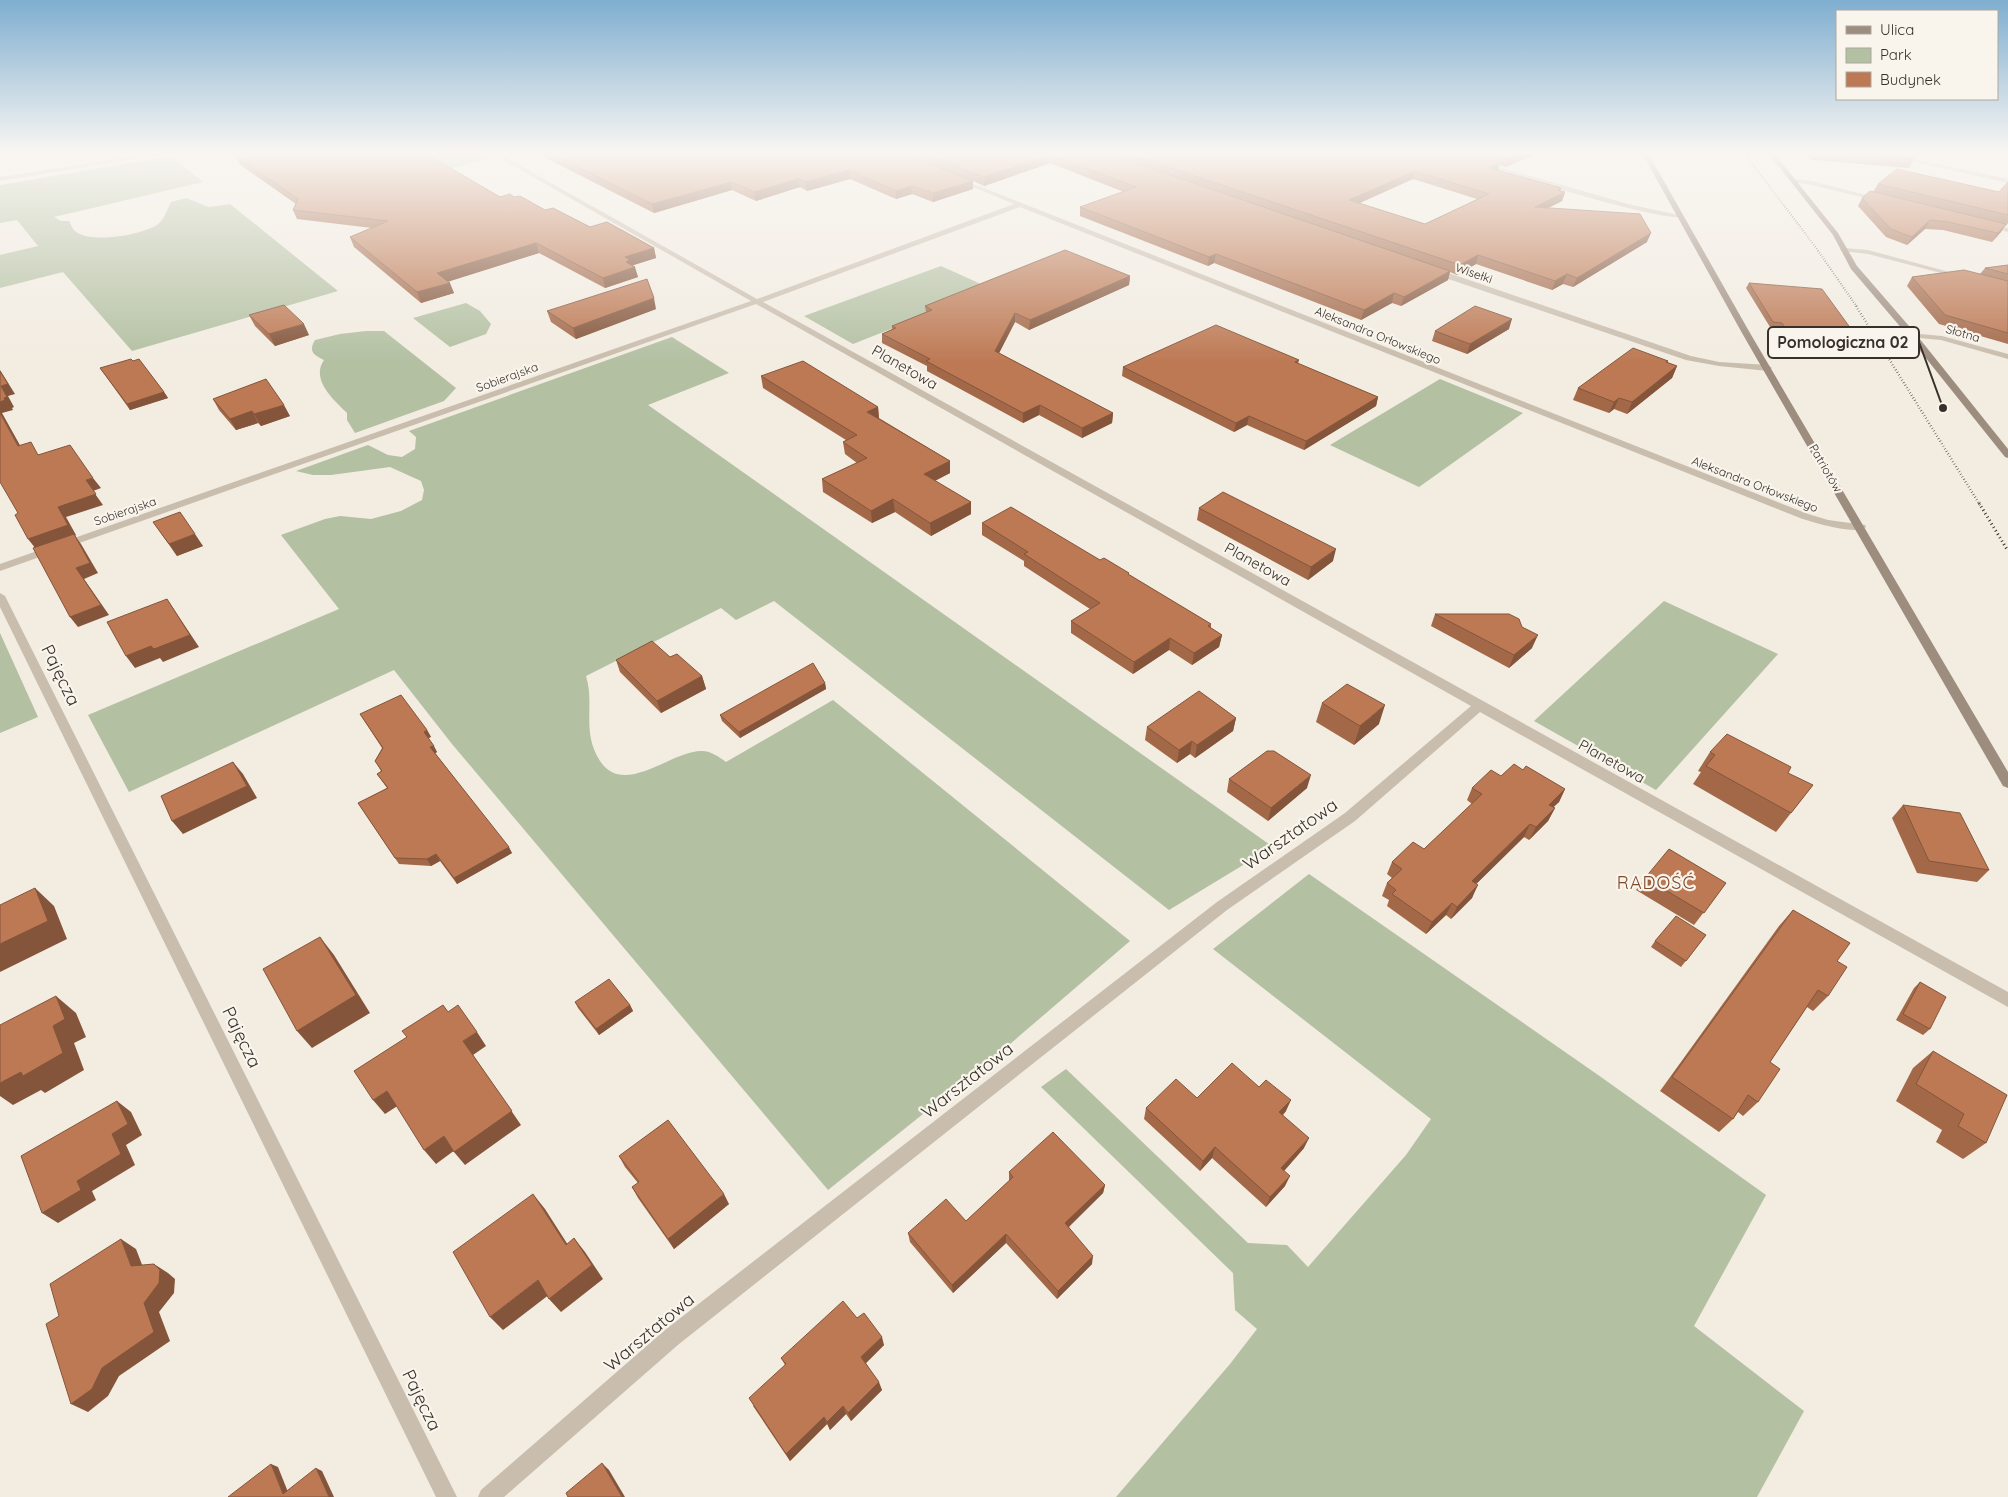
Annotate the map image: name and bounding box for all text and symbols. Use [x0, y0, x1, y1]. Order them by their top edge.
legend [1836, 10, 1998, 100]
text: Ulica [1880, 20, 1914, 39]
text: Park [1880, 45, 1912, 64]
text: Budynek [1880, 70, 1941, 89]
street label: Wisełki [1453, 260, 1495, 286]
street label: Aleksandra Orłowskiego [1313, 303, 1443, 367]
street label: Słotna [1944, 321, 1982, 345]
callout: Pomologiczna 02 [1768, 327, 1919, 358]
text: Pomologiczna 02 [1777, 332, 1909, 352]
street label: Planetowa [869, 340, 941, 394]
street label: Sobierajska [474, 359, 540, 395]
street label: Patriotów [1806, 441, 1846, 495]
street label: Aleksandra Orłowskiego [1690, 453, 1820, 515]
street label: Sobierajska [92, 493, 158, 529]
street label: Planetowa [1221, 538, 1295, 590]
street label: Pajęcza [36, 641, 86, 709]
street label: Planetowa [1575, 735, 1649, 787]
street label: Warsztatowa [1238, 793, 1342, 875]
district label: RADOŚĆ [1617, 871, 1695, 894]
street label: Pajęcza [217, 1003, 267, 1071]
street label: Warsztatowa [916, 1037, 1018, 1123]
street label: Warsztatowa [599, 1288, 699, 1376]
street label: Pajęcza [397, 1366, 447, 1434]

